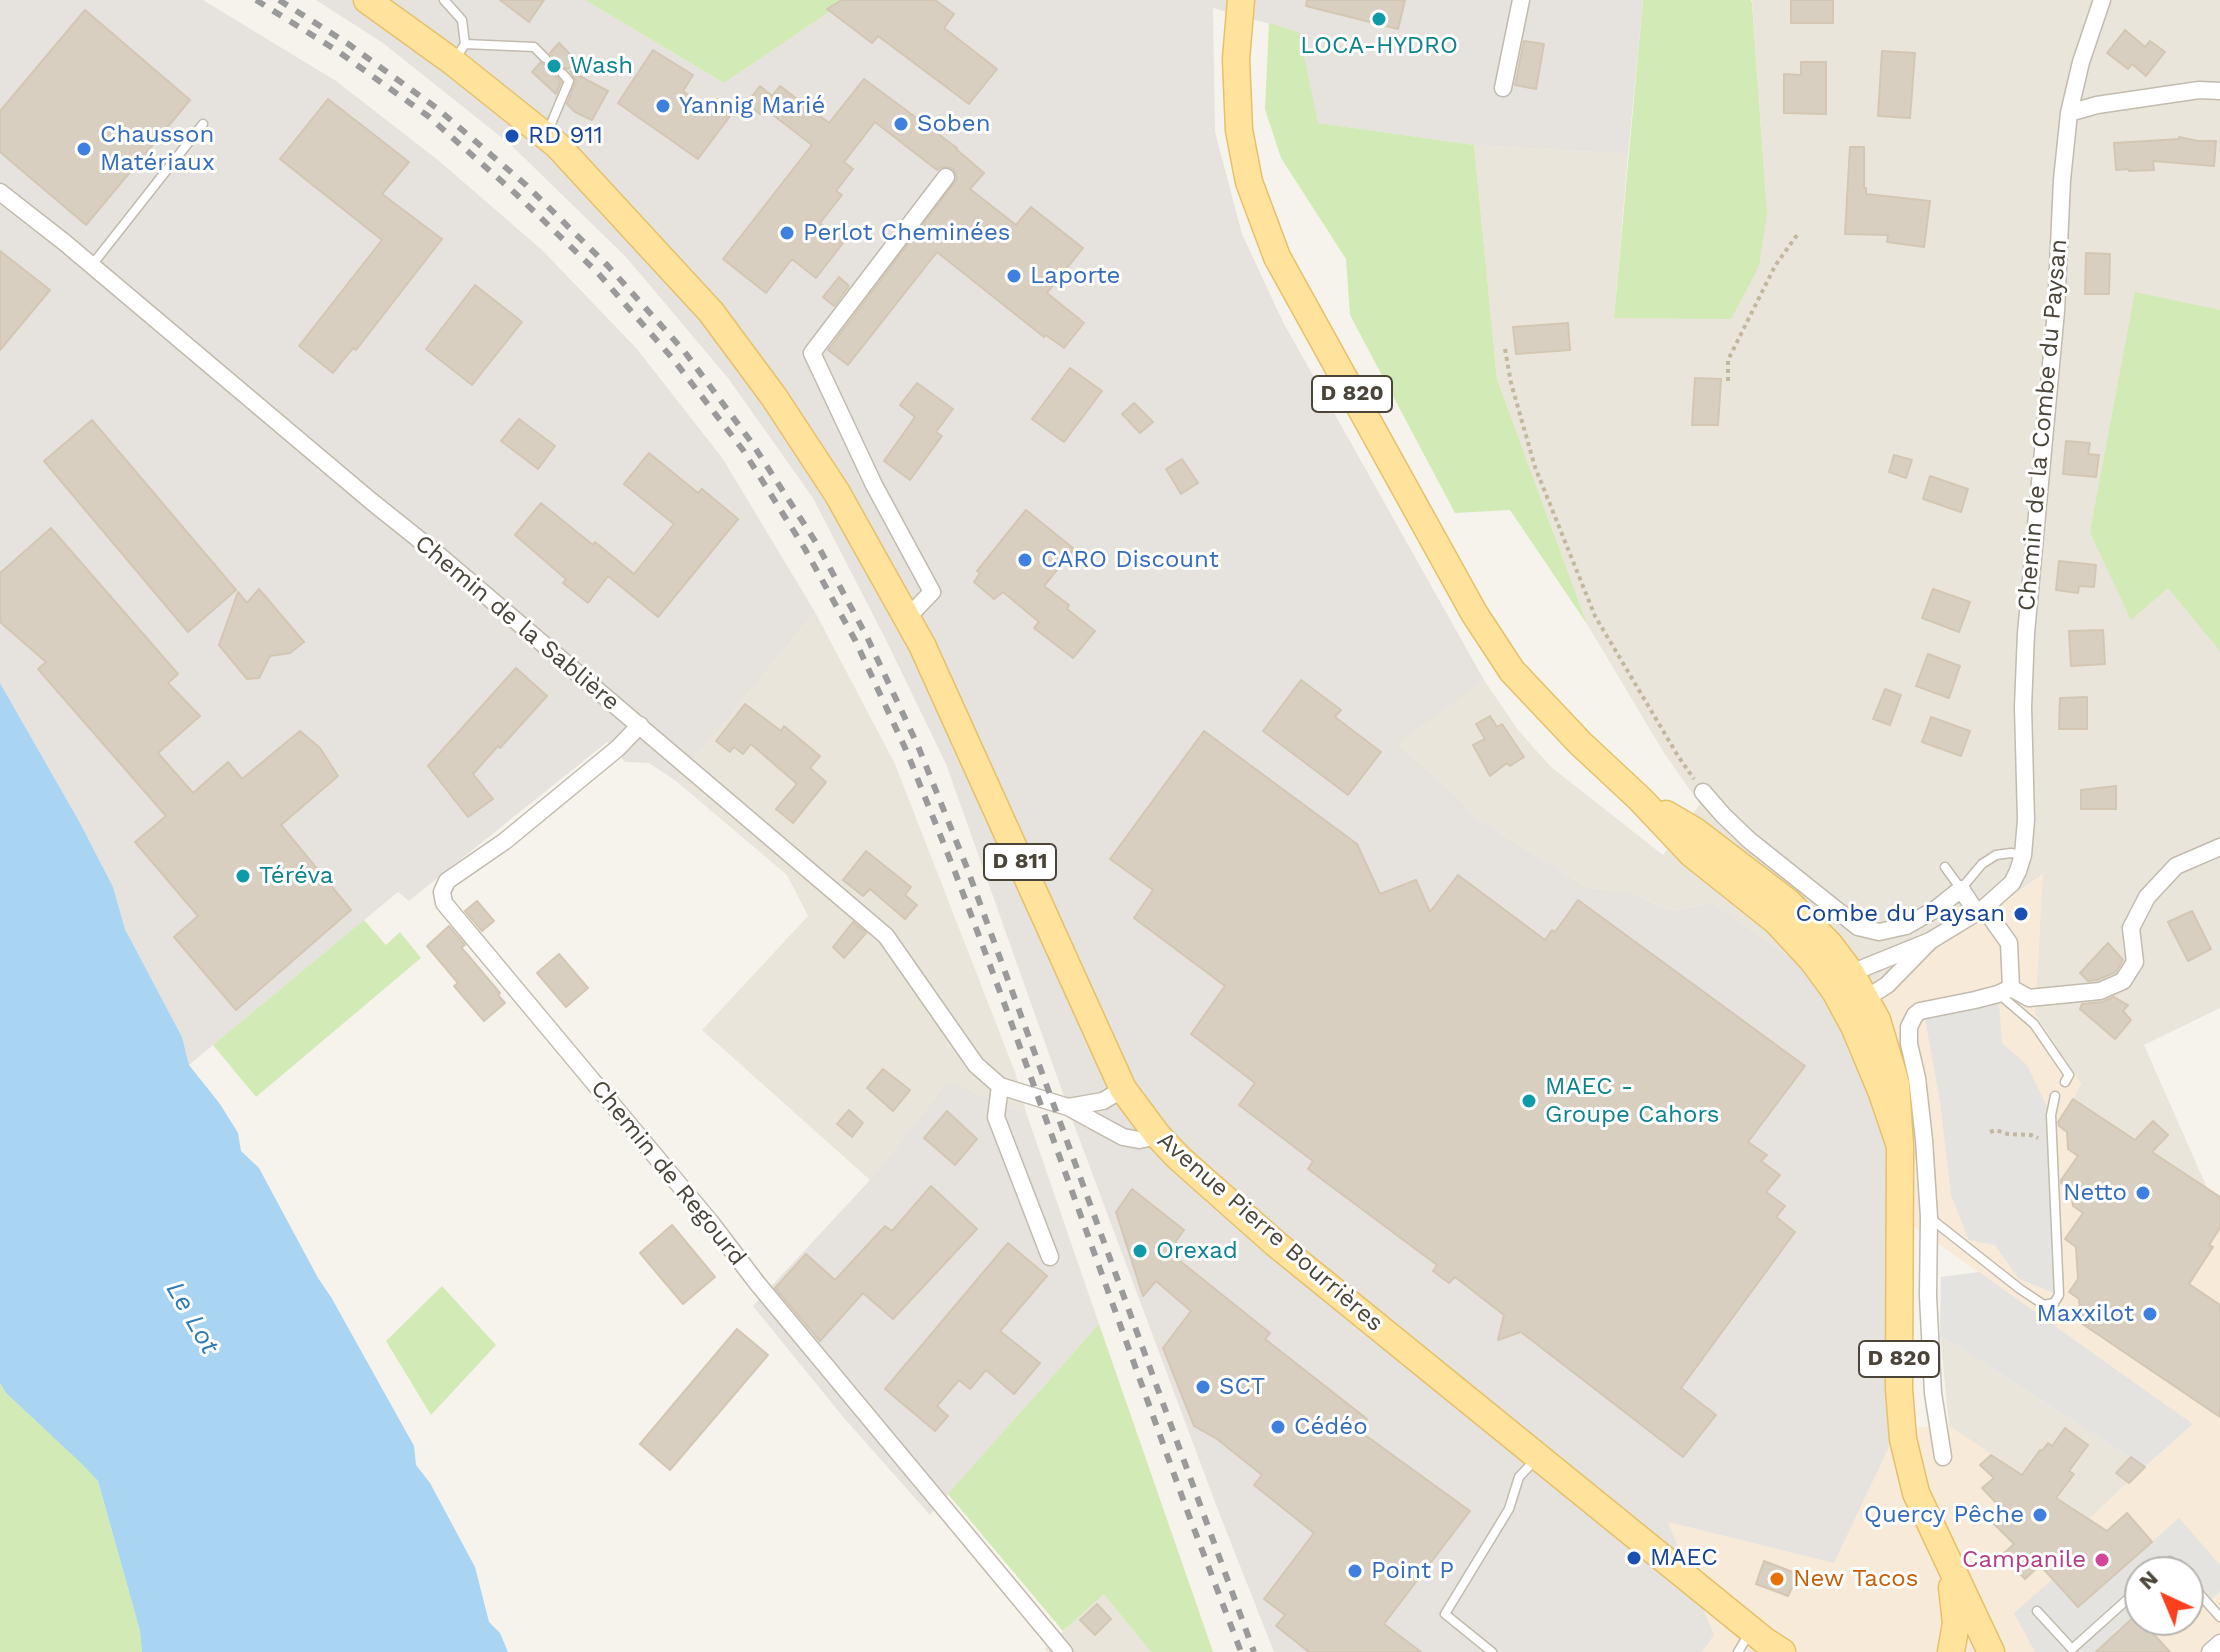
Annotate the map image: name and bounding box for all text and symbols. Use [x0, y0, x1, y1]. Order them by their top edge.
marker: LOCA-HYDRO [1370, 10, 1388, 28]
place label: LOCA-HYDRO [1300, 32, 1458, 60]
place label: Wash [570, 52, 633, 80]
marker: Wash [545, 57, 563, 75]
place label: Yannig Marié [679, 92, 825, 120]
marker: Yannig Marié [654, 97, 672, 115]
place label: Soben [917, 110, 991, 138]
marker: Soben [892, 115, 910, 133]
place label: Chausson Matériaux [100, 121, 215, 177]
place label: RD 911 [528, 122, 603, 150]
marker: RD 911 [503, 127, 521, 145]
marker: Chausson Matériaux [75, 140, 93, 158]
place label: Perlot Cheminées [803, 219, 1010, 247]
marker: Perlot Cheminées [778, 224, 796, 242]
street label: Chemin de la Combe du Paysan [2012, 238, 2074, 612]
place label: Laporte [1030, 262, 1120, 290]
marker: Laporte [1005, 267, 1023, 285]
road number: D 820 [1312, 376, 1392, 412]
street label: Chemin de la Sablière [409, 529, 625, 717]
place label: CARO Discount [1041, 546, 1219, 574]
marker: CARO Discount [1016, 551, 1034, 569]
road number: D 811 [984, 844, 1056, 880]
place label: Téréva [259, 862, 333, 890]
marker: Téréva [234, 867, 252, 885]
place label: Combe du Paysan [1795, 900, 2005, 928]
marker: Combe du Paysan [2012, 905, 2030, 923]
place label: MAEC - Groupe Cahors [1545, 1073, 1719, 1129]
street label: Chemin de Regourd [584, 1074, 752, 1272]
marker: MAEC - Groupe Cahors [1520, 1092, 1538, 1110]
street label: Avenue Pierre Bourrières [1151, 1126, 1389, 1338]
place label: Netto [2063, 1179, 2127, 1207]
marker: Netto [2134, 1184, 2152, 1202]
place label: Orexad [1156, 1237, 1238, 1265]
marker: Orexad [1131, 1242, 1149, 1260]
water label: Le Lot [159, 1276, 225, 1360]
place label: Maxxilot [2037, 1300, 2134, 1328]
marker: Maxxilot [2141, 1305, 2159, 1323]
road number: D 820 [1859, 1341, 1939, 1377]
place label: SCT [1219, 1373, 1265, 1401]
marker: SCT [1194, 1378, 1212, 1396]
place label: Cédéo [1294, 1413, 1368, 1441]
marker: Cédéo [1269, 1418, 1287, 1436]
place label: Quercy Pêche [1864, 1501, 2024, 1529]
marker: Quercy Pêche [2031, 1506, 2049, 1524]
place label: MAEC [1650, 1544, 1718, 1572]
place label: Campanile [1962, 1546, 2086, 1574]
marker: MAEC [1625, 1549, 1643, 1567]
marker: Campanile [2093, 1551, 2111, 1569]
north arrow [2124, 1556, 2204, 1636]
place label: Point P [1371, 1557, 1454, 1585]
marker: Point P [1346, 1562, 1364, 1580]
place label: New Tacos [1793, 1565, 1918, 1593]
text: N [2134, 1565, 2163, 1594]
marker: New Tacos [1768, 1570, 1786, 1588]

